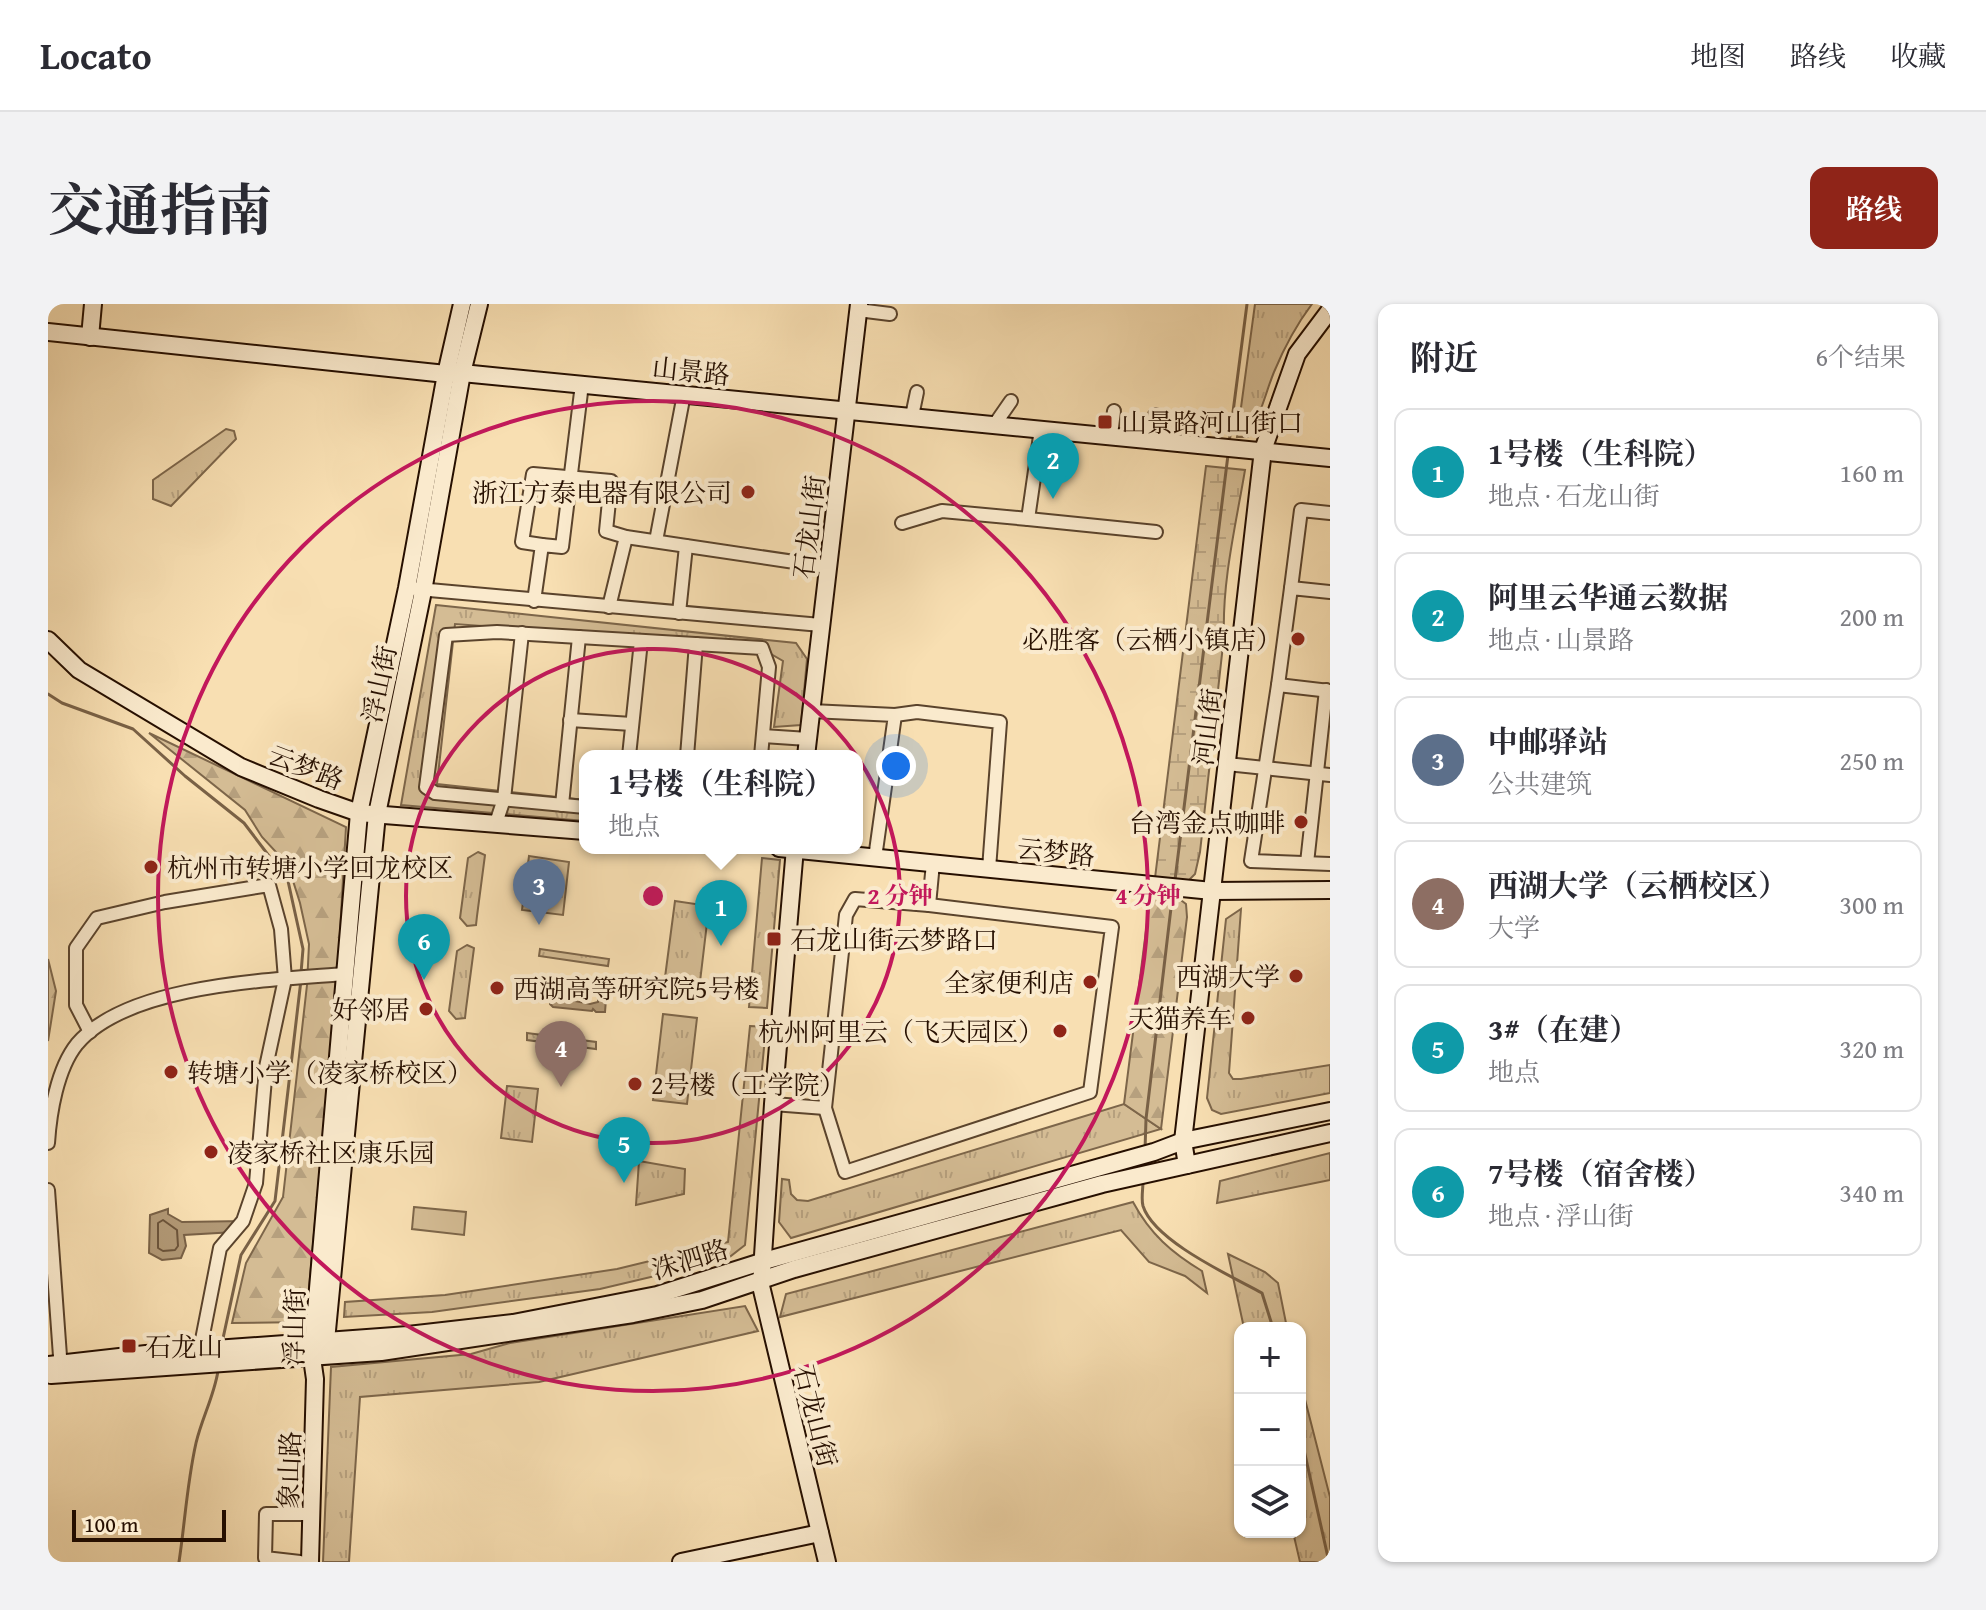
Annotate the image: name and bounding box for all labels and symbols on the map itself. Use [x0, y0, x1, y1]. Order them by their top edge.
street label: 山景路 [650, 348, 732, 394]
place label: 山景路河山街口 [1121, 403, 1303, 442]
marker: 山景路河山街口 [1096, 413, 1114, 431]
pin: 2 [1027, 433, 1079, 499]
place label: 浙江方泰电器有限公司 [472, 473, 732, 512]
street label: 石龙山街 [783, 473, 835, 581]
marker: 浙江方泰电器有限公司 [739, 483, 757, 501]
place label: 必胜客（云栖小镇店） [1022, 620, 1282, 659]
marker: 必胜客（云栖小镇店） [1289, 630, 1307, 648]
street label: 浮山街 [352, 642, 406, 726]
street label: 河山街 [1183, 686, 1231, 768]
street label: 云梦路 [263, 735, 349, 799]
your location [876, 746, 916, 786]
place label: 台湾金点咖啡 [1129, 803, 1285, 842]
marker: 台湾金点咖啡 [1292, 813, 1310, 831]
street label: 云梦路 [1015, 829, 1097, 875]
place label: 杭州市转塘小学回龙校区 [167, 848, 453, 887]
marker: 杭州市转塘小学回龙校区 [142, 858, 160, 876]
pin: 3 [513, 859, 565, 925]
text: 2 分钟 [867, 878, 933, 913]
text: 4 分钟 [1115, 878, 1181, 913]
pin: 1 [695, 880, 747, 946]
centre of rings [639, 882, 667, 910]
pin: 6 [398, 914, 450, 980]
place label: 石龙山街云梦路口 [790, 920, 998, 959]
marker: 石龙山街云梦路口 [765, 930, 783, 948]
place label: 西湖大学 [1176, 957, 1280, 996]
place label: 全家便利店 [944, 963, 1074, 1002]
marker: 西湖大学 [1287, 967, 1305, 985]
place label: 西湖高等研究院5号楼 [513, 969, 760, 1008]
marker: 全家便利店 [1081, 973, 1099, 991]
marker: 西湖高等研究院5号楼 [488, 979, 506, 997]
place label: 好邻居 [332, 990, 410, 1029]
place label: 天猫养车 [1128, 999, 1232, 1038]
marker: 好邻居 [417, 1000, 435, 1018]
marker: 天猫养车 [1239, 1009, 1257, 1027]
place label: 杭州阿里云（飞天园区） [758, 1012, 1044, 1051]
pin: 4 [535, 1021, 587, 1087]
marker: 杭州阿里云（飞天园区） [1051, 1022, 1069, 1040]
place label: 转塘小学（凌家桥校区） [187, 1053, 473, 1092]
marker: 转塘小学（凌家桥校区） [162, 1063, 180, 1081]
place label: 2号楼（工学院） [651, 1065, 846, 1104]
marker: 2号楼（工学院） [626, 1075, 644, 1093]
pin: 5 [598, 1117, 650, 1183]
place label: 凌家桥社区康乐园 [227, 1133, 435, 1172]
marker: 凌家桥社区康乐园 [202, 1143, 220, 1161]
street label: 洙泗路 [647, 1229, 733, 1289]
street label: 浮山街 [274, 1288, 314, 1366]
place label: 石龙山 [145, 1327, 223, 1366]
marker: 石龙山 [120, 1337, 138, 1355]
street label: 石龙山街 [784, 1361, 848, 1471]
street label: 象山路 [268, 1430, 310, 1510]
scale bar [72, 1506, 226, 1542]

